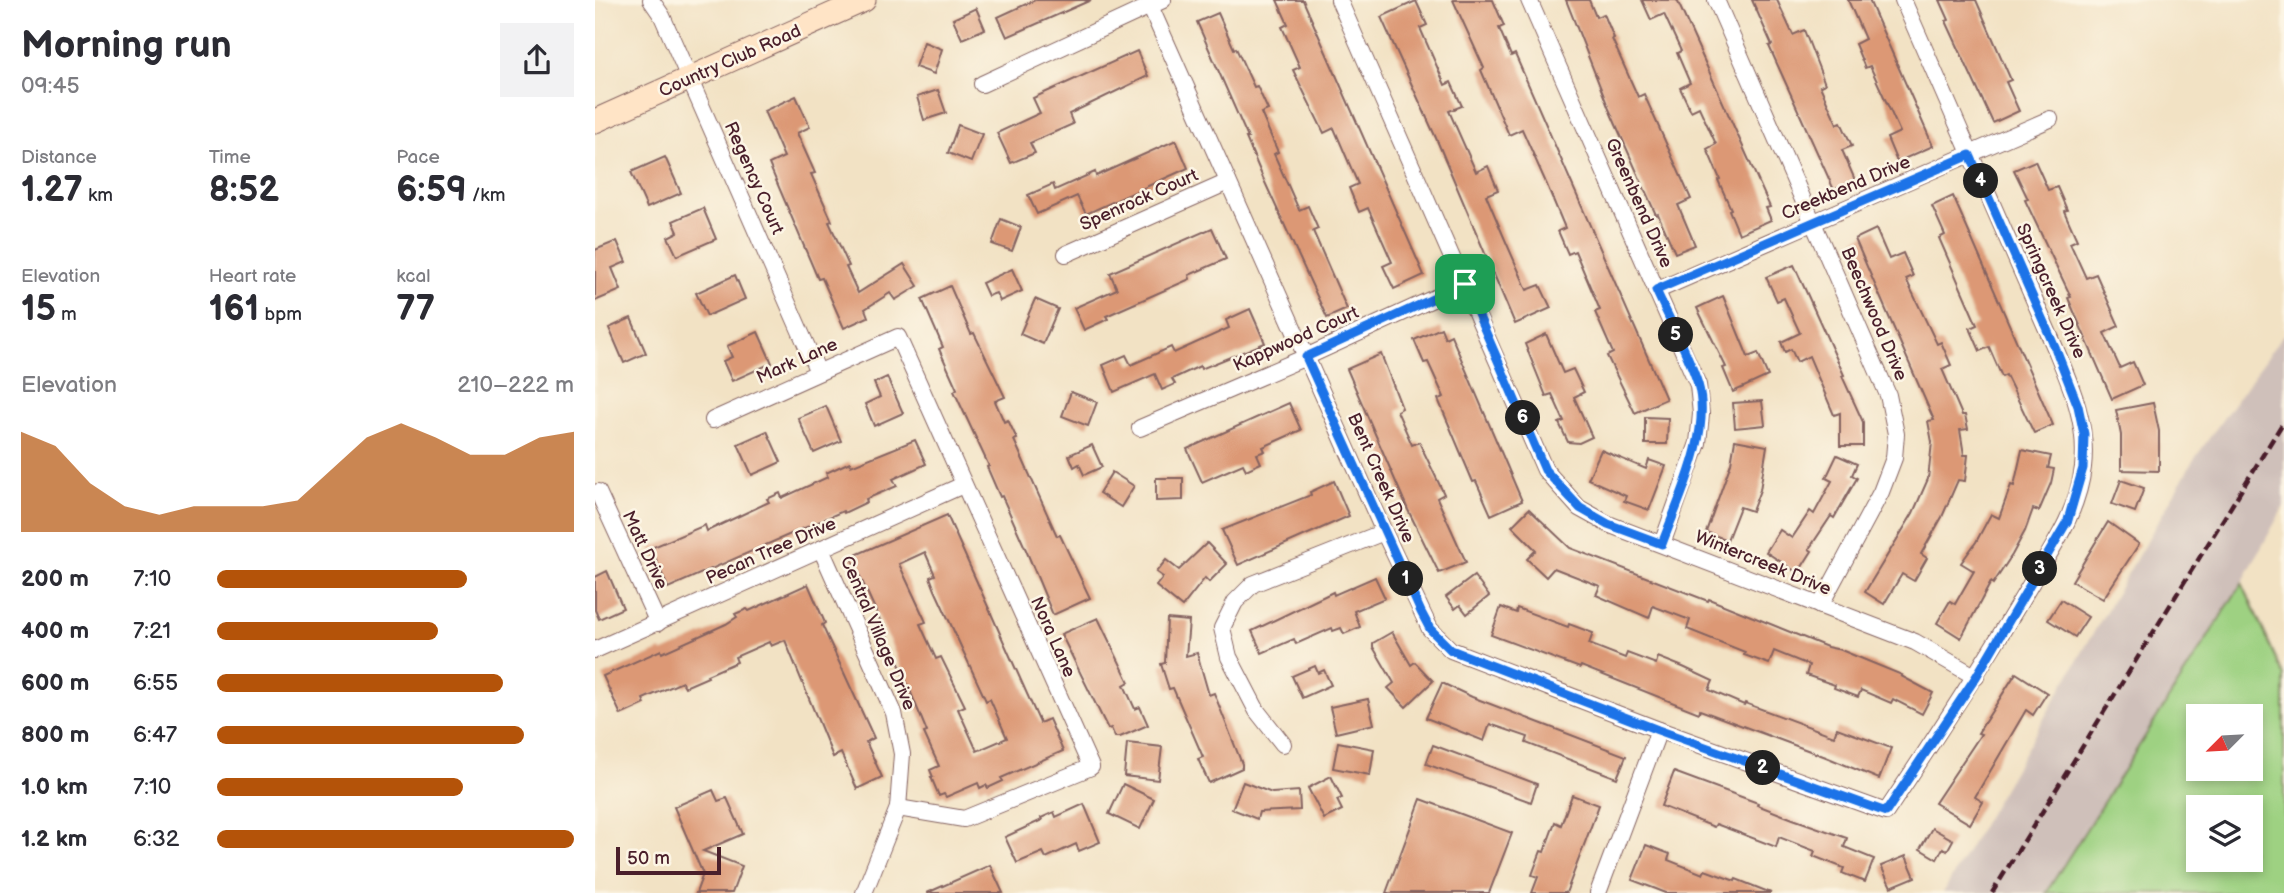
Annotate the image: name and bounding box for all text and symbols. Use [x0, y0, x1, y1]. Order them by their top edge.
street label: Country Club Road [656, 20, 804, 102]
text: Morning run [21, 23, 232, 68]
button: share [500, 23, 574, 97]
text: 09:45 [21, 72, 80, 100]
street label: Regency Court [720, 118, 788, 238]
street label: Greenbend Drive [1601, 135, 1677, 271]
text: Distance [21, 146, 97, 169]
text: Time [209, 146, 251, 169]
text: Pace [396, 146, 440, 169]
street label: Creekbend Drive [1779, 151, 1914, 225]
street label: Spenrock Court [1077, 164, 1202, 235]
pin: 4 [1963, 164, 1999, 198]
text: 1.27 [21, 169, 83, 212]
text: 8:52 [209, 169, 279, 212]
text: 6:59 [396, 169, 467, 212]
text: 4 [1975, 169, 1986, 192]
text: km [83, 184, 113, 207]
text: /km [467, 184, 505, 207]
street label: Springcreek Drive [2012, 220, 2090, 362]
street label: Beechwood Drive [1836, 244, 1912, 384]
pin [1435, 254, 1495, 314]
text: Elevation [21, 265, 100, 288]
text: Heart rate [209, 265, 296, 288]
text: kcal [396, 265, 430, 288]
icon: arrive [1446, 265, 1484, 303]
text: 15 [21, 288, 56, 331]
text: 161 [209, 288, 259, 331]
text: 77 [396, 288, 435, 331]
street label: Kappwood Court [1230, 302, 1362, 376]
text: m [56, 303, 77, 326]
text: bpm [259, 303, 302, 326]
pin: 5 [1659, 318, 1693, 352]
text: 5 [1670, 323, 1681, 346]
street label: Mark Lane [753, 334, 841, 388]
text: Elevation [21, 371, 117, 399]
text: 210–222 m [457, 371, 574, 399]
pin: 6 [1506, 400, 1541, 436]
text: 6 [1517, 406, 1528, 429]
street label: Bent Creek Drive [1343, 410, 1419, 546]
street label: Matt Drive [618, 508, 672, 593]
street label: Pecan Tree Drive [703, 513, 840, 589]
street label: Wintercreek Drive [1692, 526, 1834, 600]
pin: 3 [2023, 552, 2057, 586]
street label: Central Village Drive [836, 553, 920, 714]
text: 3 [2034, 557, 2045, 580]
pin: 1 [1389, 562, 1423, 596]
text: 200 m [21, 565, 89, 593]
text: 7:10 [133, 565, 171, 593]
text: 1 [1402, 567, 1410, 590]
street label: Nora Lane [1026, 594, 1080, 681]
text: 400 m [21, 617, 89, 645]
text: 7:21 [133, 617, 171, 645]
text: 600 m [21, 669, 89, 697]
text: 6:55 [133, 669, 178, 697]
north arrow [2186, 704, 2263, 780]
map controls [2186, 704, 2263, 872]
text: 800 m [21, 721, 89, 749]
text: 6:47 [133, 721, 177, 749]
pin: 2 [1745, 750, 1781, 786]
text: 2 [1757, 756, 1768, 779]
text: 1.0 km [21, 773, 88, 801]
text: 7:10 [133, 773, 171, 801]
button: layers [2186, 795, 2263, 872]
text: 1.2 km [21, 825, 87, 853]
text: 6:32 [133, 825, 179, 853]
scale bar [616, 844, 721, 876]
text: 50 m [627, 847, 670, 870]

